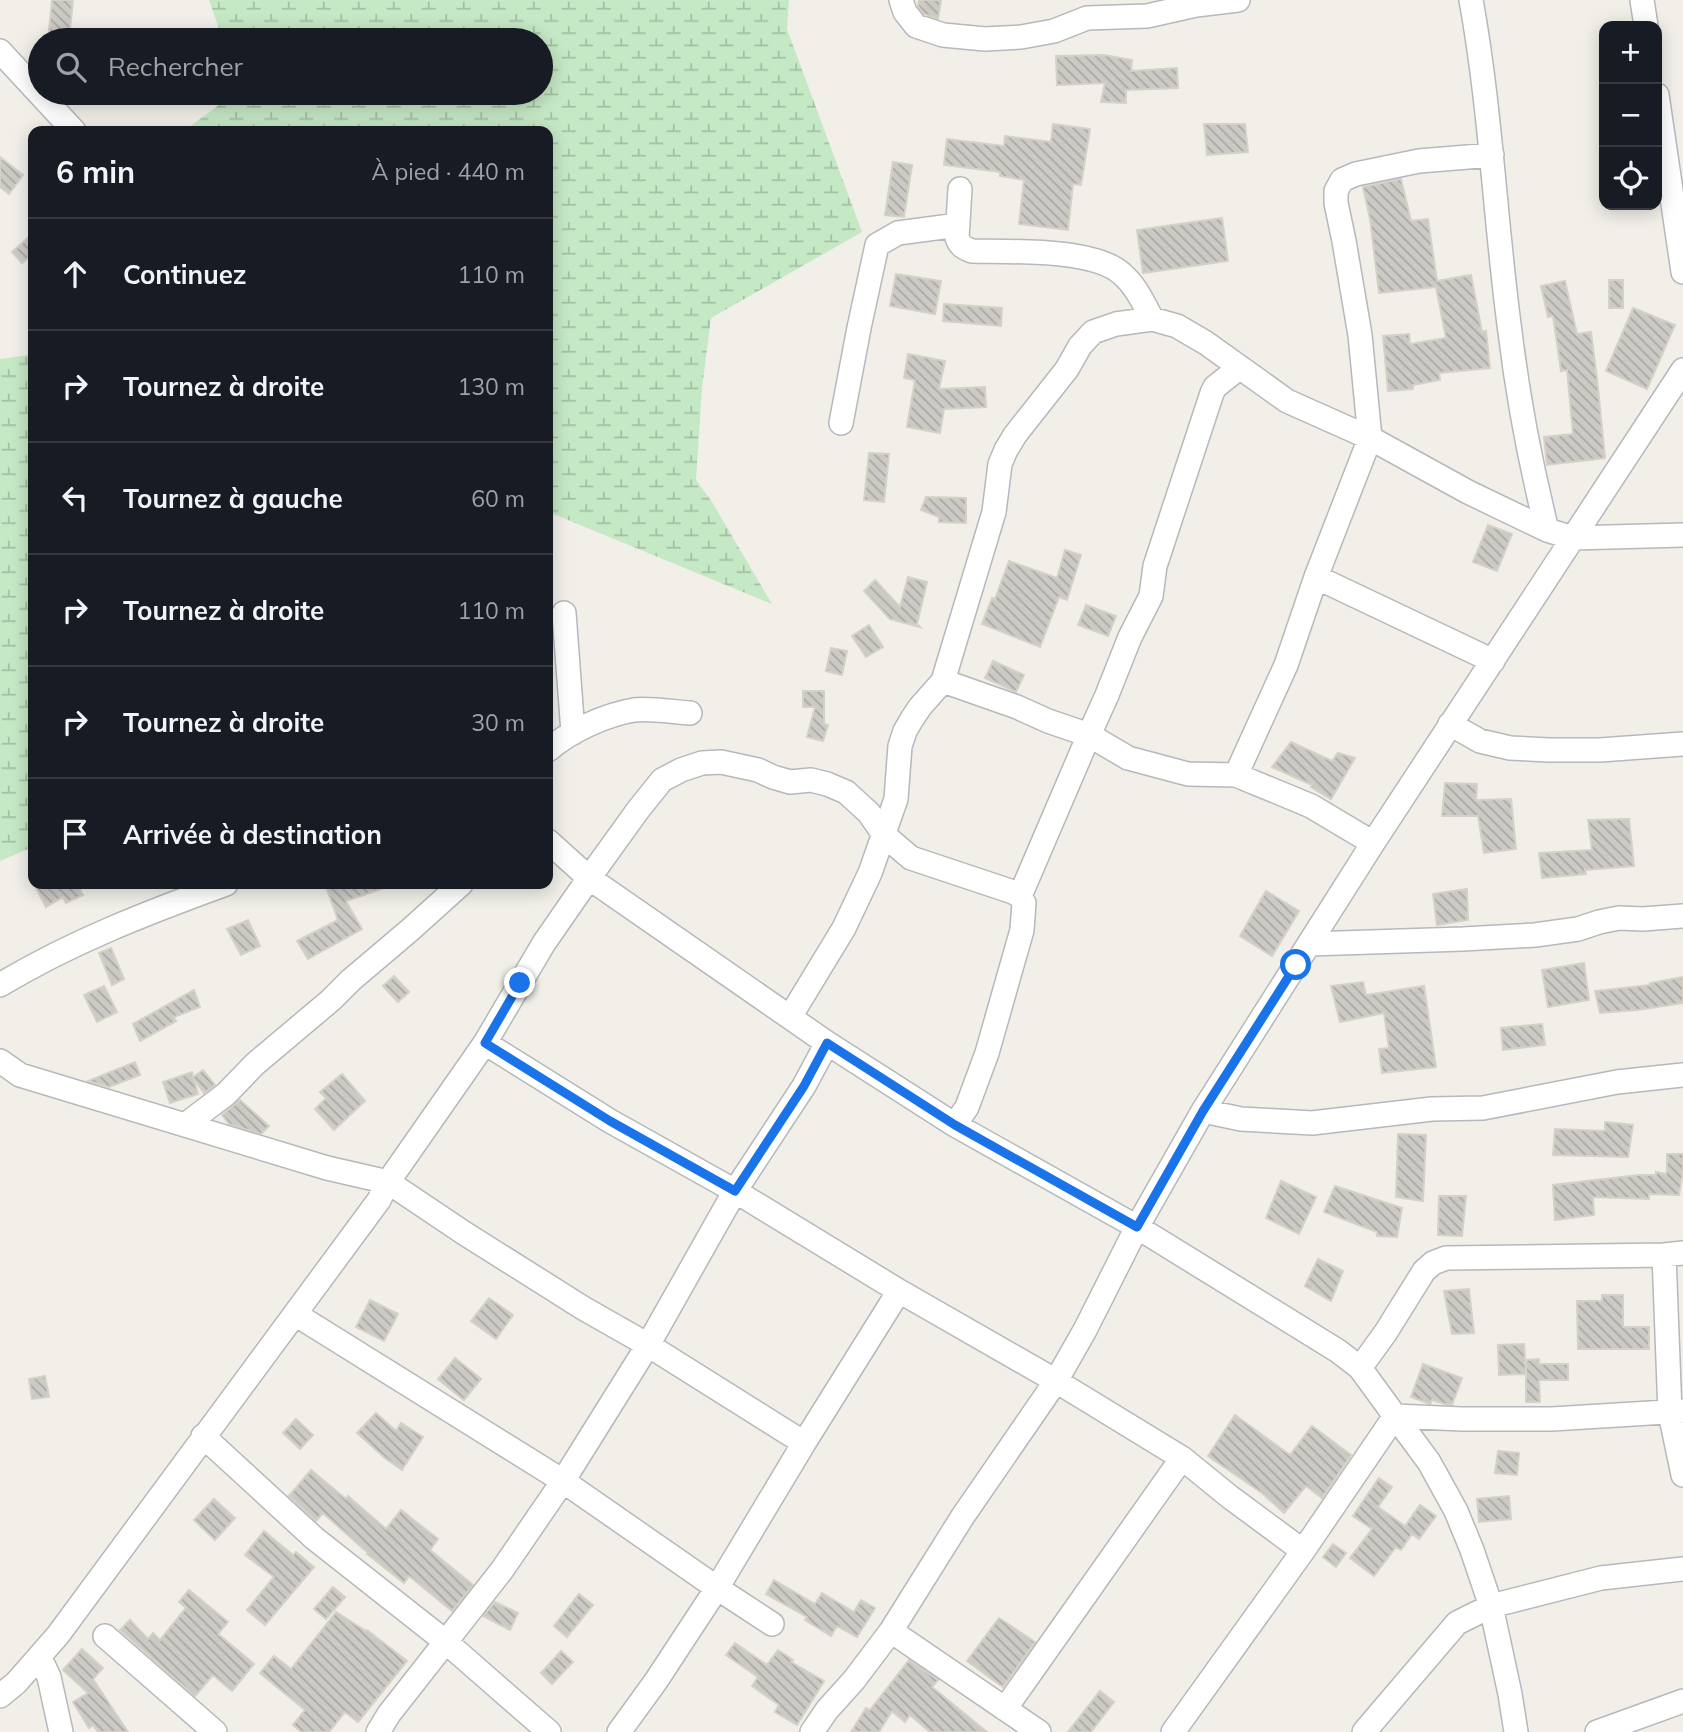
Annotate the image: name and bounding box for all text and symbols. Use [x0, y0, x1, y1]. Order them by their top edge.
map controls [1599, 21, 1662, 210]
button: + [1599, 21, 1662, 84]
search box [28, 28, 553, 105]
icon: search [52, 48, 90, 86]
text: Rechercher [108, 50, 243, 83]
button: − [1599, 84, 1662, 147]
button: locate [1599, 147, 1662, 210]
text: 6 min [56, 153, 135, 191]
text: À pied · 440 m [372, 157, 525, 186]
icon: ahead [56, 255, 94, 293]
text: Continuez [123, 258, 247, 291]
text: 110 m [457, 260, 525, 289]
icon: right [56, 367, 94, 405]
text: Tournez à droite [123, 370, 324, 403]
text: 130 m [457, 372, 525, 401]
icon: left [56, 479, 94, 517]
text: Tournez à gauche [123, 482, 343, 515]
text: 60 m [471, 484, 525, 513]
icon: right [56, 591, 94, 629]
text: Tournez à droite [123, 594, 324, 627]
text: 110 m [457, 596, 525, 625]
icon: right [56, 703, 94, 741]
text: Tournez à droite [123, 706, 324, 739]
text: 30 m [471, 708, 525, 737]
icon: arrive [56, 815, 94, 853]
text: Arrivée à destination [123, 818, 382, 851]
route start [1280, 949, 1311, 980]
route end [504, 967, 535, 998]

